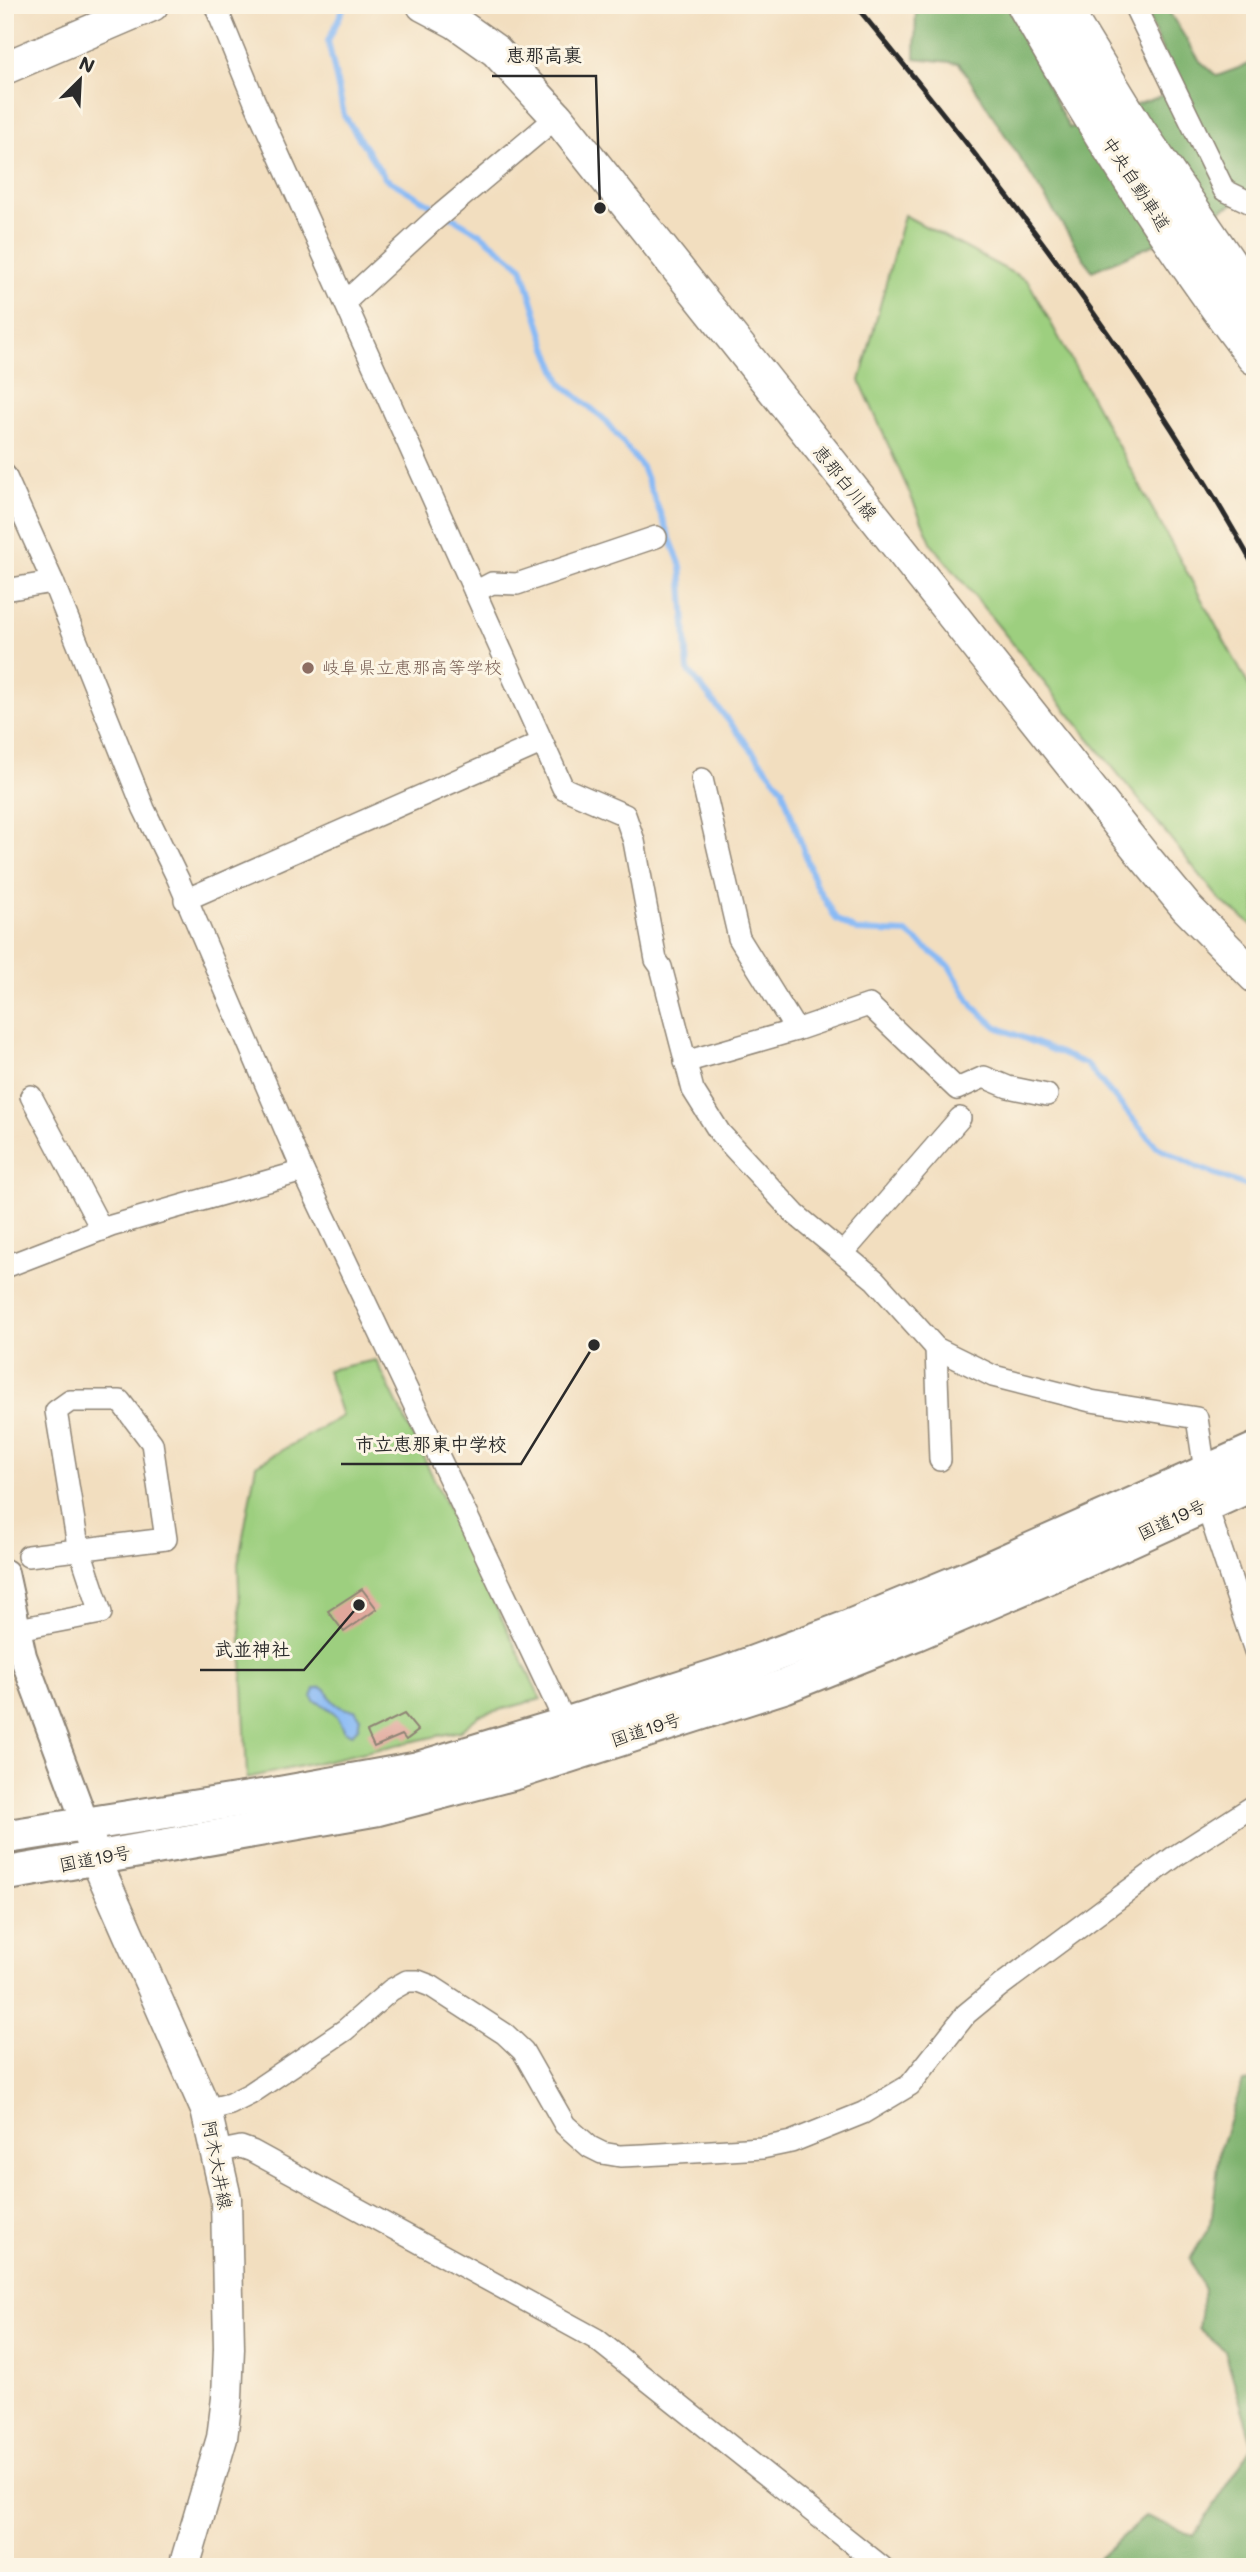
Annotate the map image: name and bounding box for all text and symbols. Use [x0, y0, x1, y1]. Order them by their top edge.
callout: 恵那高裏 [492, 36, 596, 76]
text: 恵那高裏 [506, 42, 582, 67]
north arrow [46, 46, 116, 116]
text: N [75, 50, 99, 78]
street label: 中央自動車道 [1097, 132, 1176, 235]
street label: 恵那白川線 [808, 440, 883, 525]
place label: 岐阜県立恵那高等学校 [322, 655, 502, 679]
marker: 岐阜県立恵那高等学校 [300, 660, 316, 676]
callout: 市立恵那東中学校 [341, 1424, 521, 1464]
text: 市立恵那東中学校 [355, 1431, 507, 1456]
street label: 国道19号 [1134, 1493, 1210, 1545]
callout: 武並神社 [200, 1630, 304, 1670]
text: 武並神社 [214, 1636, 290, 1661]
street label: 国道19号 [607, 1706, 684, 1752]
street label: 国道19号 [57, 1839, 133, 1877]
street label: 阿木大井線 [198, 2118, 238, 2211]

